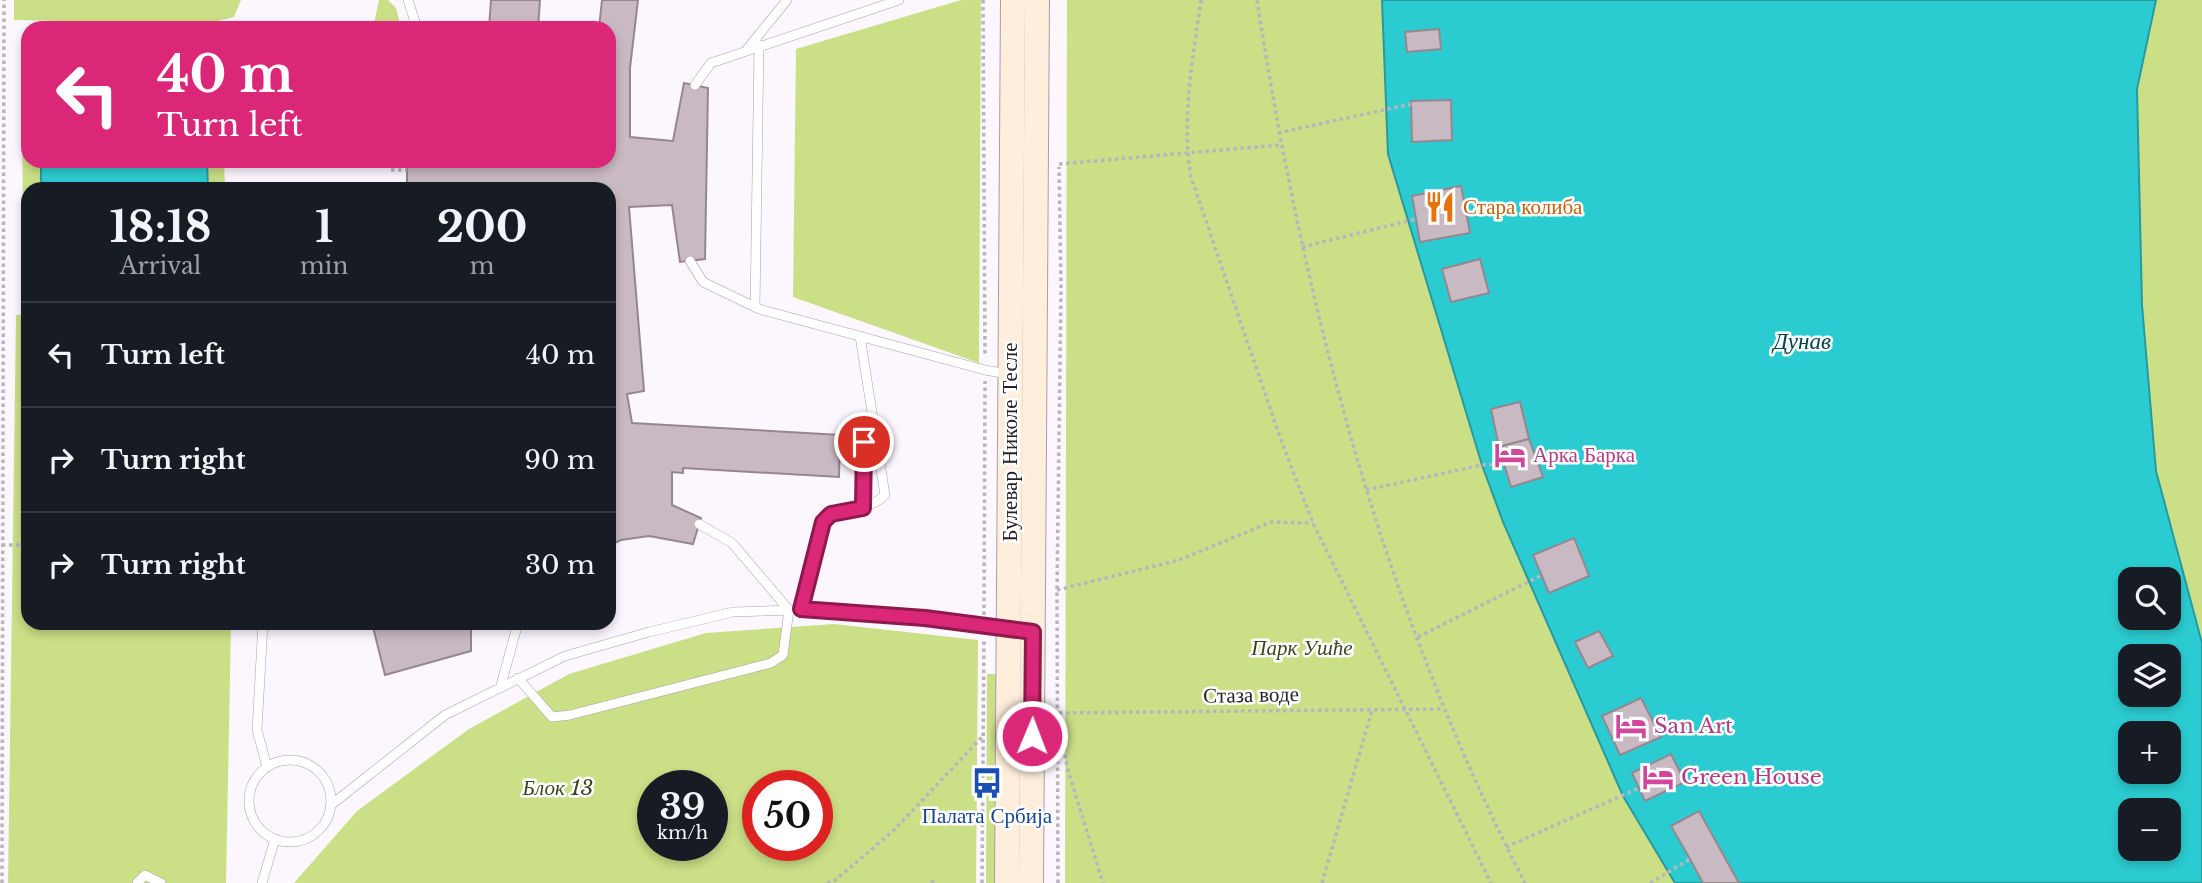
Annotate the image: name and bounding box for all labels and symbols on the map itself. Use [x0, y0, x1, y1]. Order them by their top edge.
restaurant icon: Стара колиба [1423, 190, 1457, 224]
place label: Стара колиба [1463, 194, 1583, 220]
water label: Дунав [1771, 327, 1831, 355]
street label: Булевар Николе Тесле [997, 343, 1023, 541]
pin [834, 412, 894, 472]
hotel icon: Арка Барка [1493, 438, 1527, 472]
place label: Арка Барка [1533, 442, 1636, 468]
park label: Парк Ушће [1250, 635, 1353, 661]
street label: Стаза воде [1203, 681, 1299, 709]
position arrow [995, 699, 1069, 773]
hotel icon: San Art [1614, 709, 1648, 743]
place label: San Art [1654, 713, 1733, 739]
hotel icon: Green House [1641, 760, 1675, 794]
place label: Green House [1681, 764, 1822, 790]
bus stop icon: Палата Србија [970, 766, 1004, 800]
speed limit sign: 50 [742, 770, 833, 861]
park label: Блок 13 [522, 775, 593, 801]
place label: Палата Србија [922, 803, 1053, 829]

